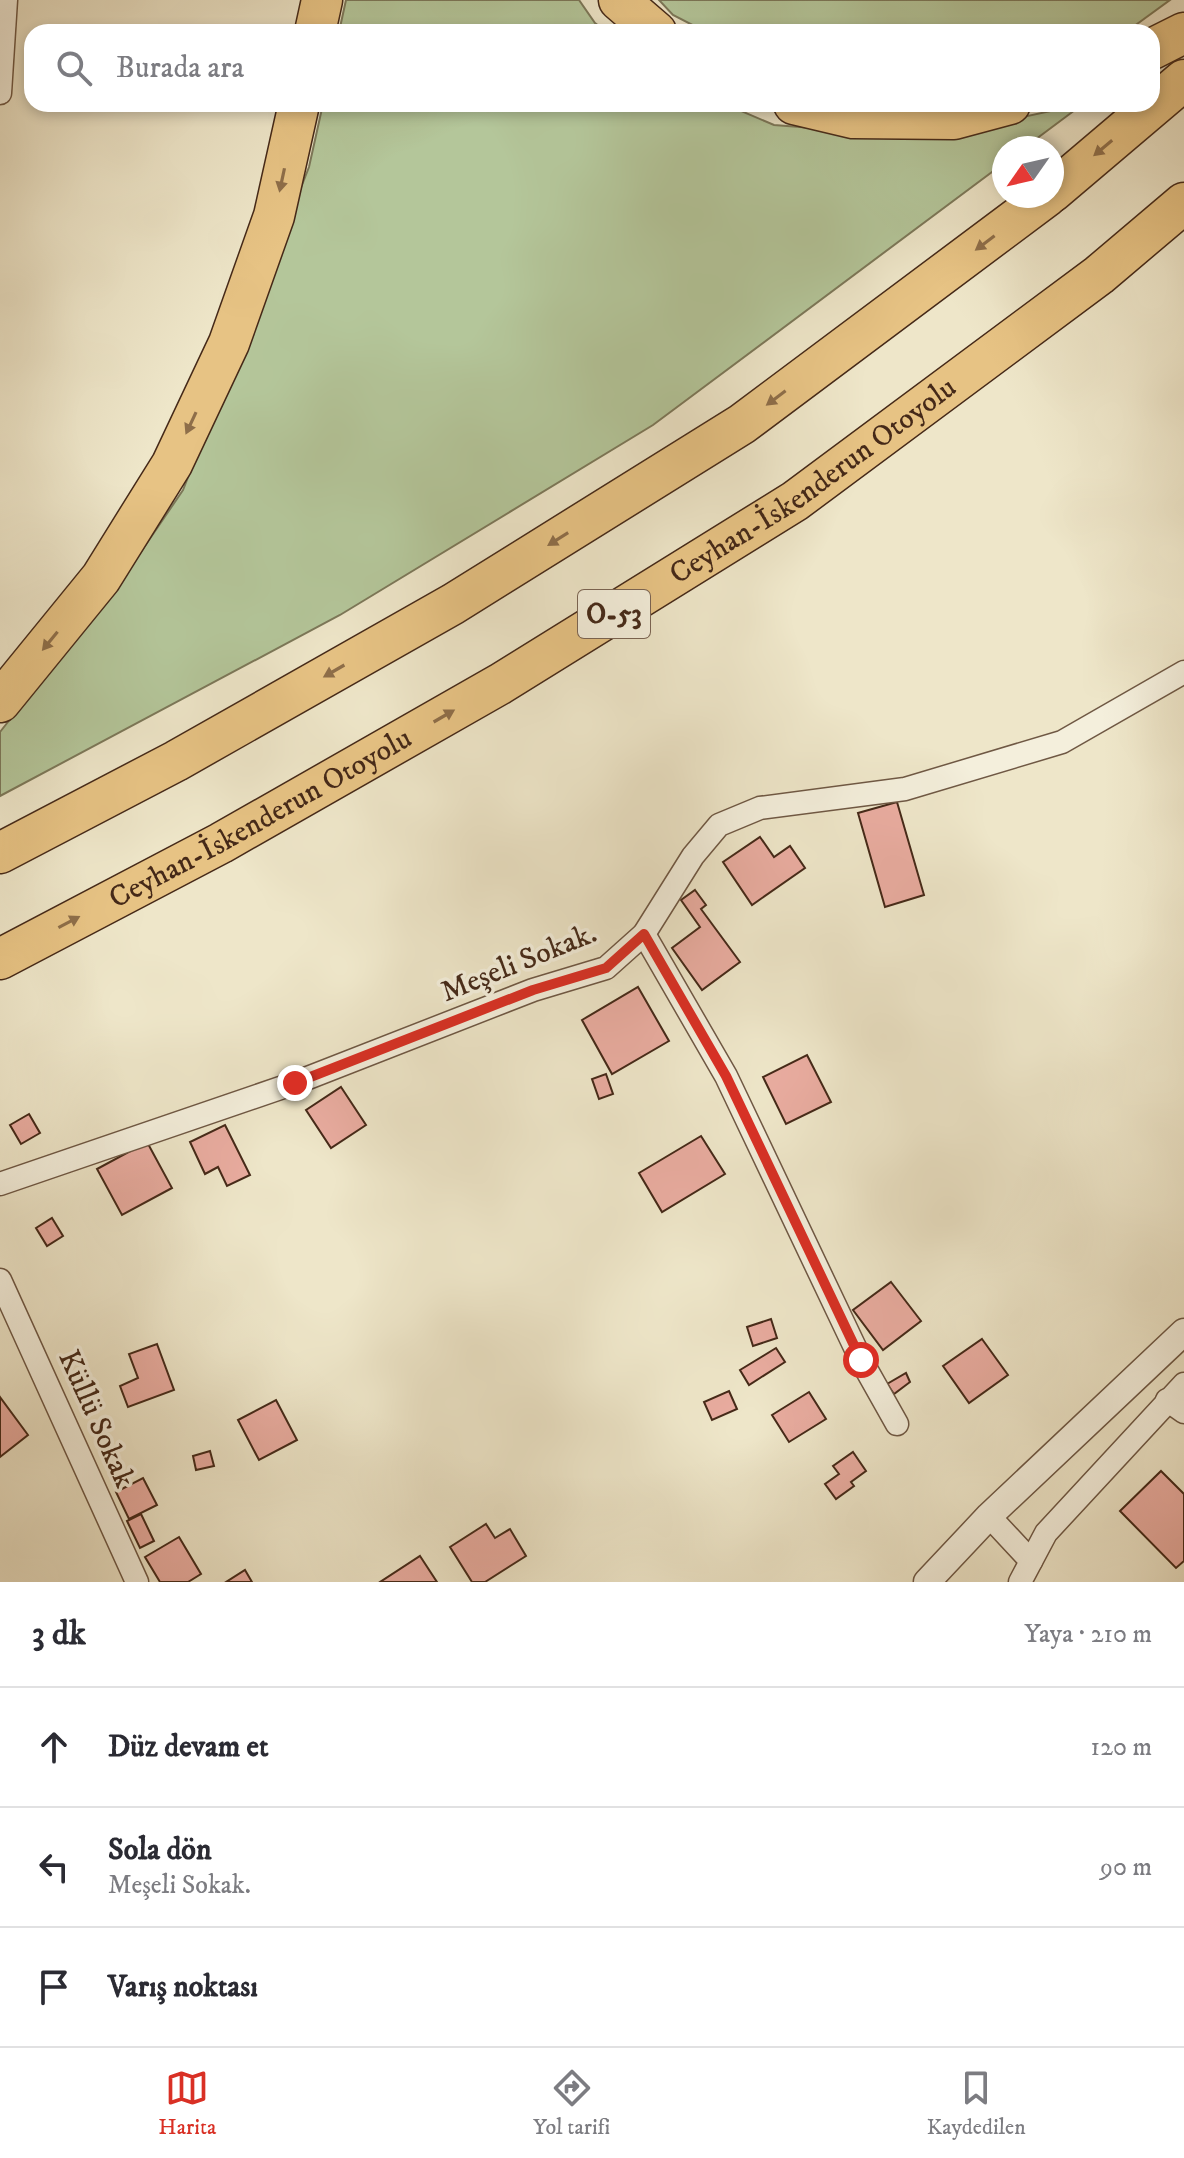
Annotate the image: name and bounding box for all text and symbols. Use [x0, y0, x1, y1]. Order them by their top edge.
search box [24, 24, 1160, 112]
icon: search [52, 46, 96, 90]
text: Burada ara [116, 50, 244, 87]
north arrow [992, 136, 1064, 208]
one-way arrow [1093, 139, 1113, 157]
one-way arrow [275, 168, 288, 193]
one-way arrow [974, 235, 995, 250]
street label: Ceyhan-İskenderun Otoyolu [663, 369, 964, 593]
one-way arrow [766, 390, 787, 406]
one-way arrow [184, 411, 198, 435]
one-way arrow [547, 531, 568, 546]
road number: O-53 [578, 590, 650, 638]
one-way arrow [43, 631, 59, 651]
one-way arrow [323, 664, 345, 678]
one-way arrow [433, 709, 455, 723]
street label: Ceyhan-İskenderun Otoyolu [103, 720, 418, 917]
street label: Meşeli Sokak. [436, 915, 602, 1011]
one-way arrow [58, 916, 81, 929]
route end [277, 1065, 313, 1101]
route start [843, 1342, 879, 1378]
street label: Küllü Sokak [49, 1344, 143, 1494]
text: 3 dk [32, 1613, 86, 1655]
text: Yaya · 210 m [1024, 1618, 1152, 1651]
icon: ahead [32, 1725, 76, 1769]
text: Düz devam et [108, 1729, 269, 1766]
text: 120 m [1091, 1731, 1152, 1764]
text: Sola dön [108, 1832, 212, 1869]
icon: left [32, 1845, 76, 1889]
text: 90 m [1100, 1851, 1152, 1884]
text: Meşeli Sokak. [108, 1869, 251, 1902]
icon: arrive [32, 1965, 76, 2009]
text: Varış noktası [108, 1969, 258, 2006]
tab: Harita [158, 2066, 216, 2141]
tab: Yol tarifi [533, 2066, 610, 2141]
tab: Kaydedilen [927, 2066, 1026, 2141]

